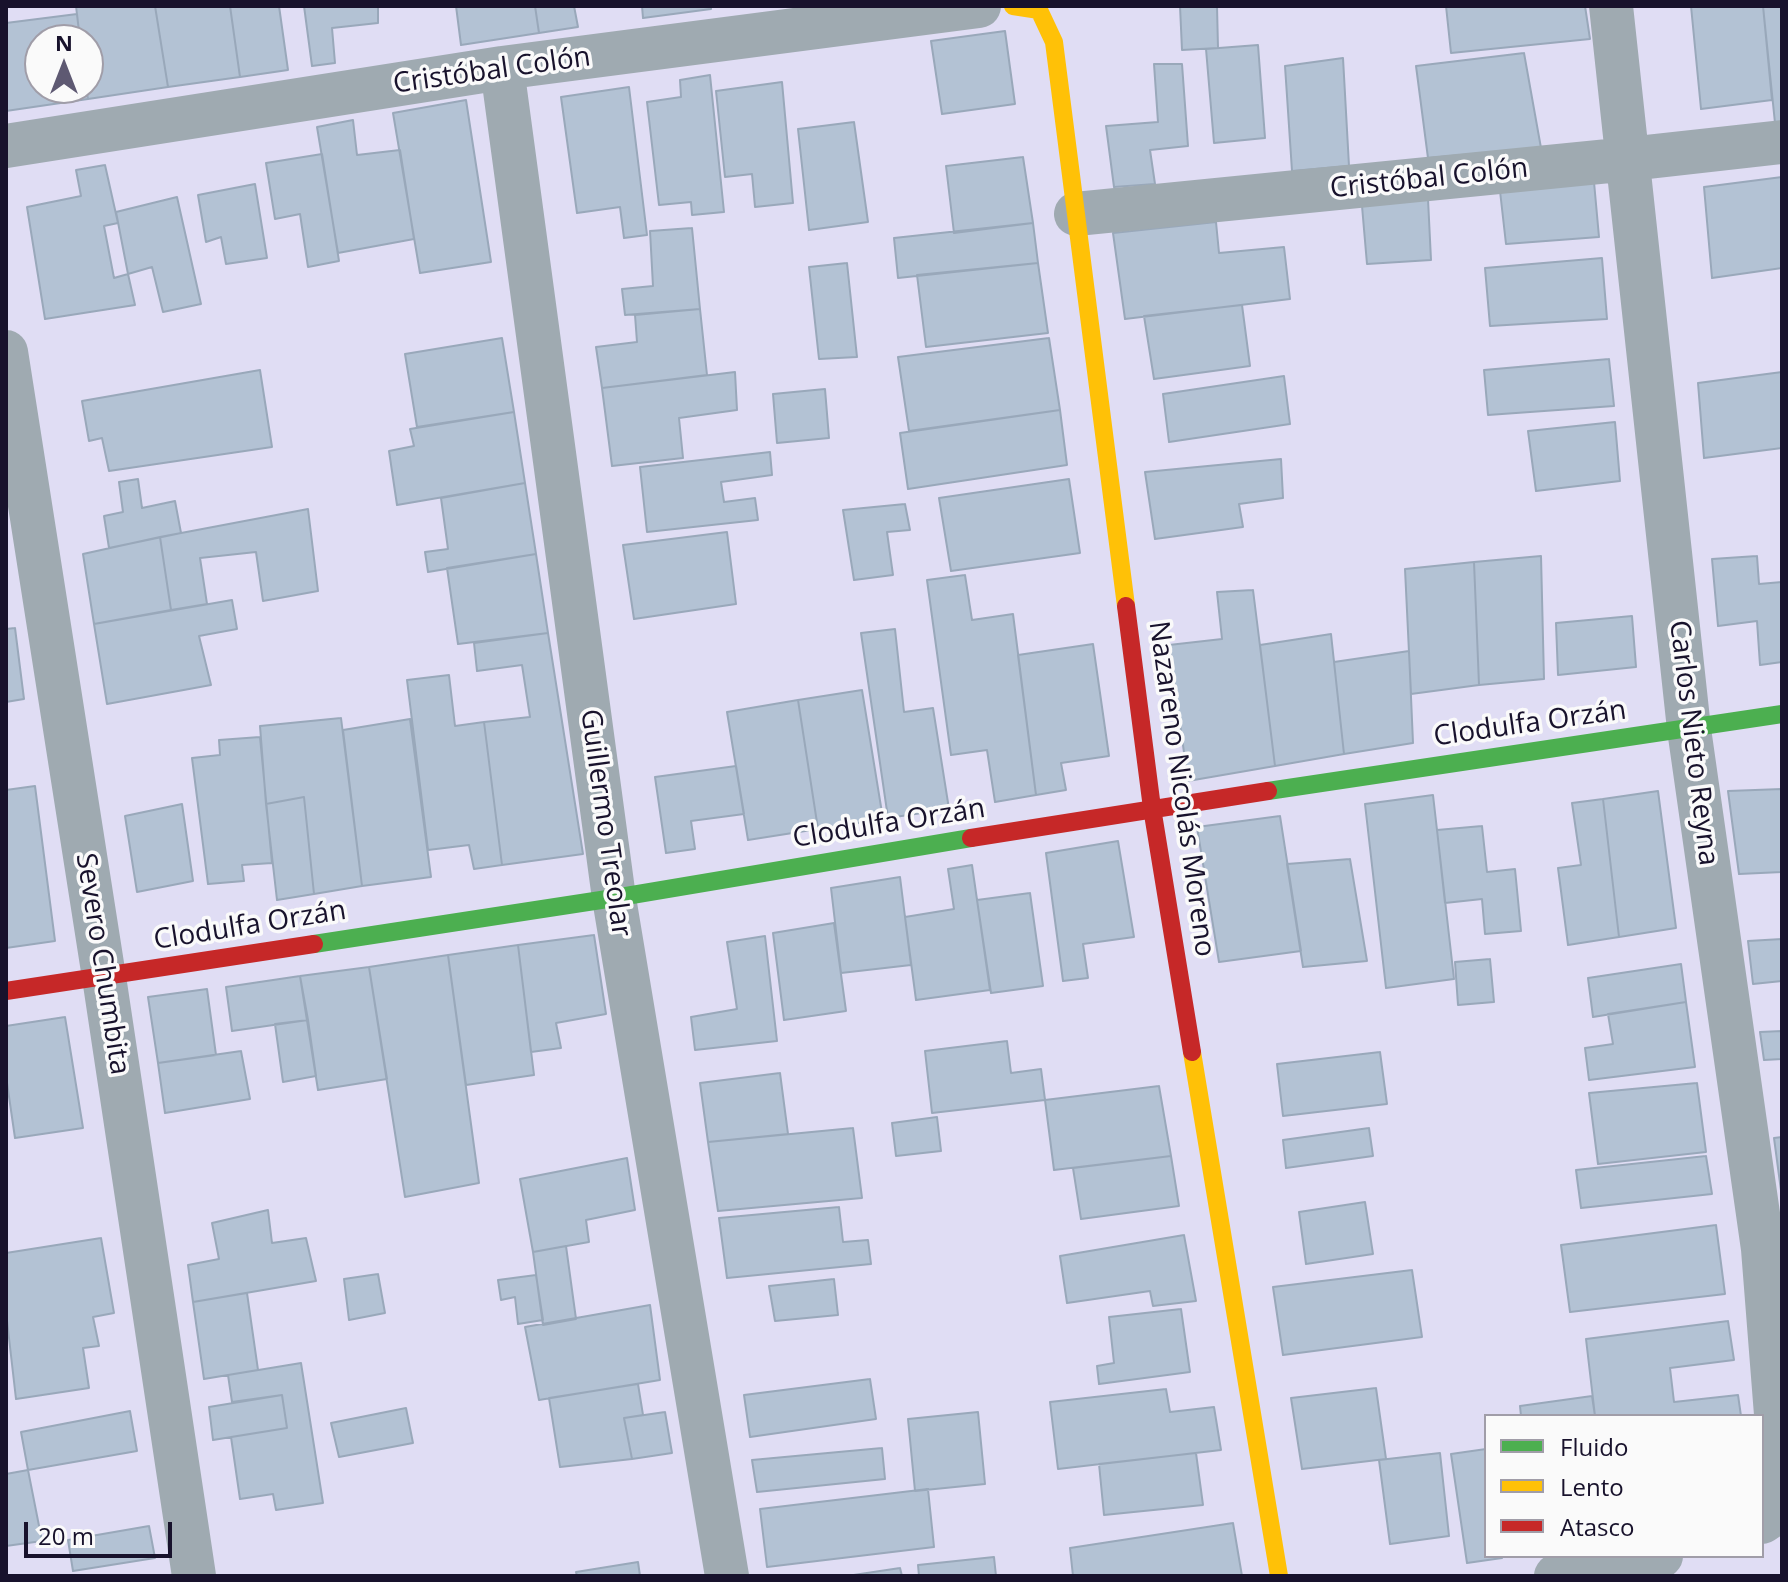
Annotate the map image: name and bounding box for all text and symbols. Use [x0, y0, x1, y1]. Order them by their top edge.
north arrow [24, 24, 104, 104]
text: N [55, 27, 73, 57]
street label: Cristóbal Colón [391, 41, 593, 101]
street label: Cristóbal Colón [1328, 152, 1530, 206]
street label: Carlos Nieto Reyna [1661, 618, 1725, 868]
street label: Nazareno Nicolás Moreno [1141, 619, 1221, 959]
street label: Clodulfa Orzán [1431, 694, 1629, 754]
street label: Guillermo Treolar [572, 707, 638, 939]
street label: Clodulfa Orzán [790, 792, 988, 856]
street label: Severo Chumbita [68, 851, 136, 1077]
street label: Clodulfa Orzán [151, 894, 349, 958]
legend [1484, 1414, 1764, 1558]
text: Fluido [1560, 1430, 1628, 1463]
text: Lento [1560, 1470, 1624, 1503]
scale bar [28, 1506, 176, 1556]
text: Atasco [1560, 1510, 1634, 1543]
text: 20 m [38, 1519, 94, 1552]

